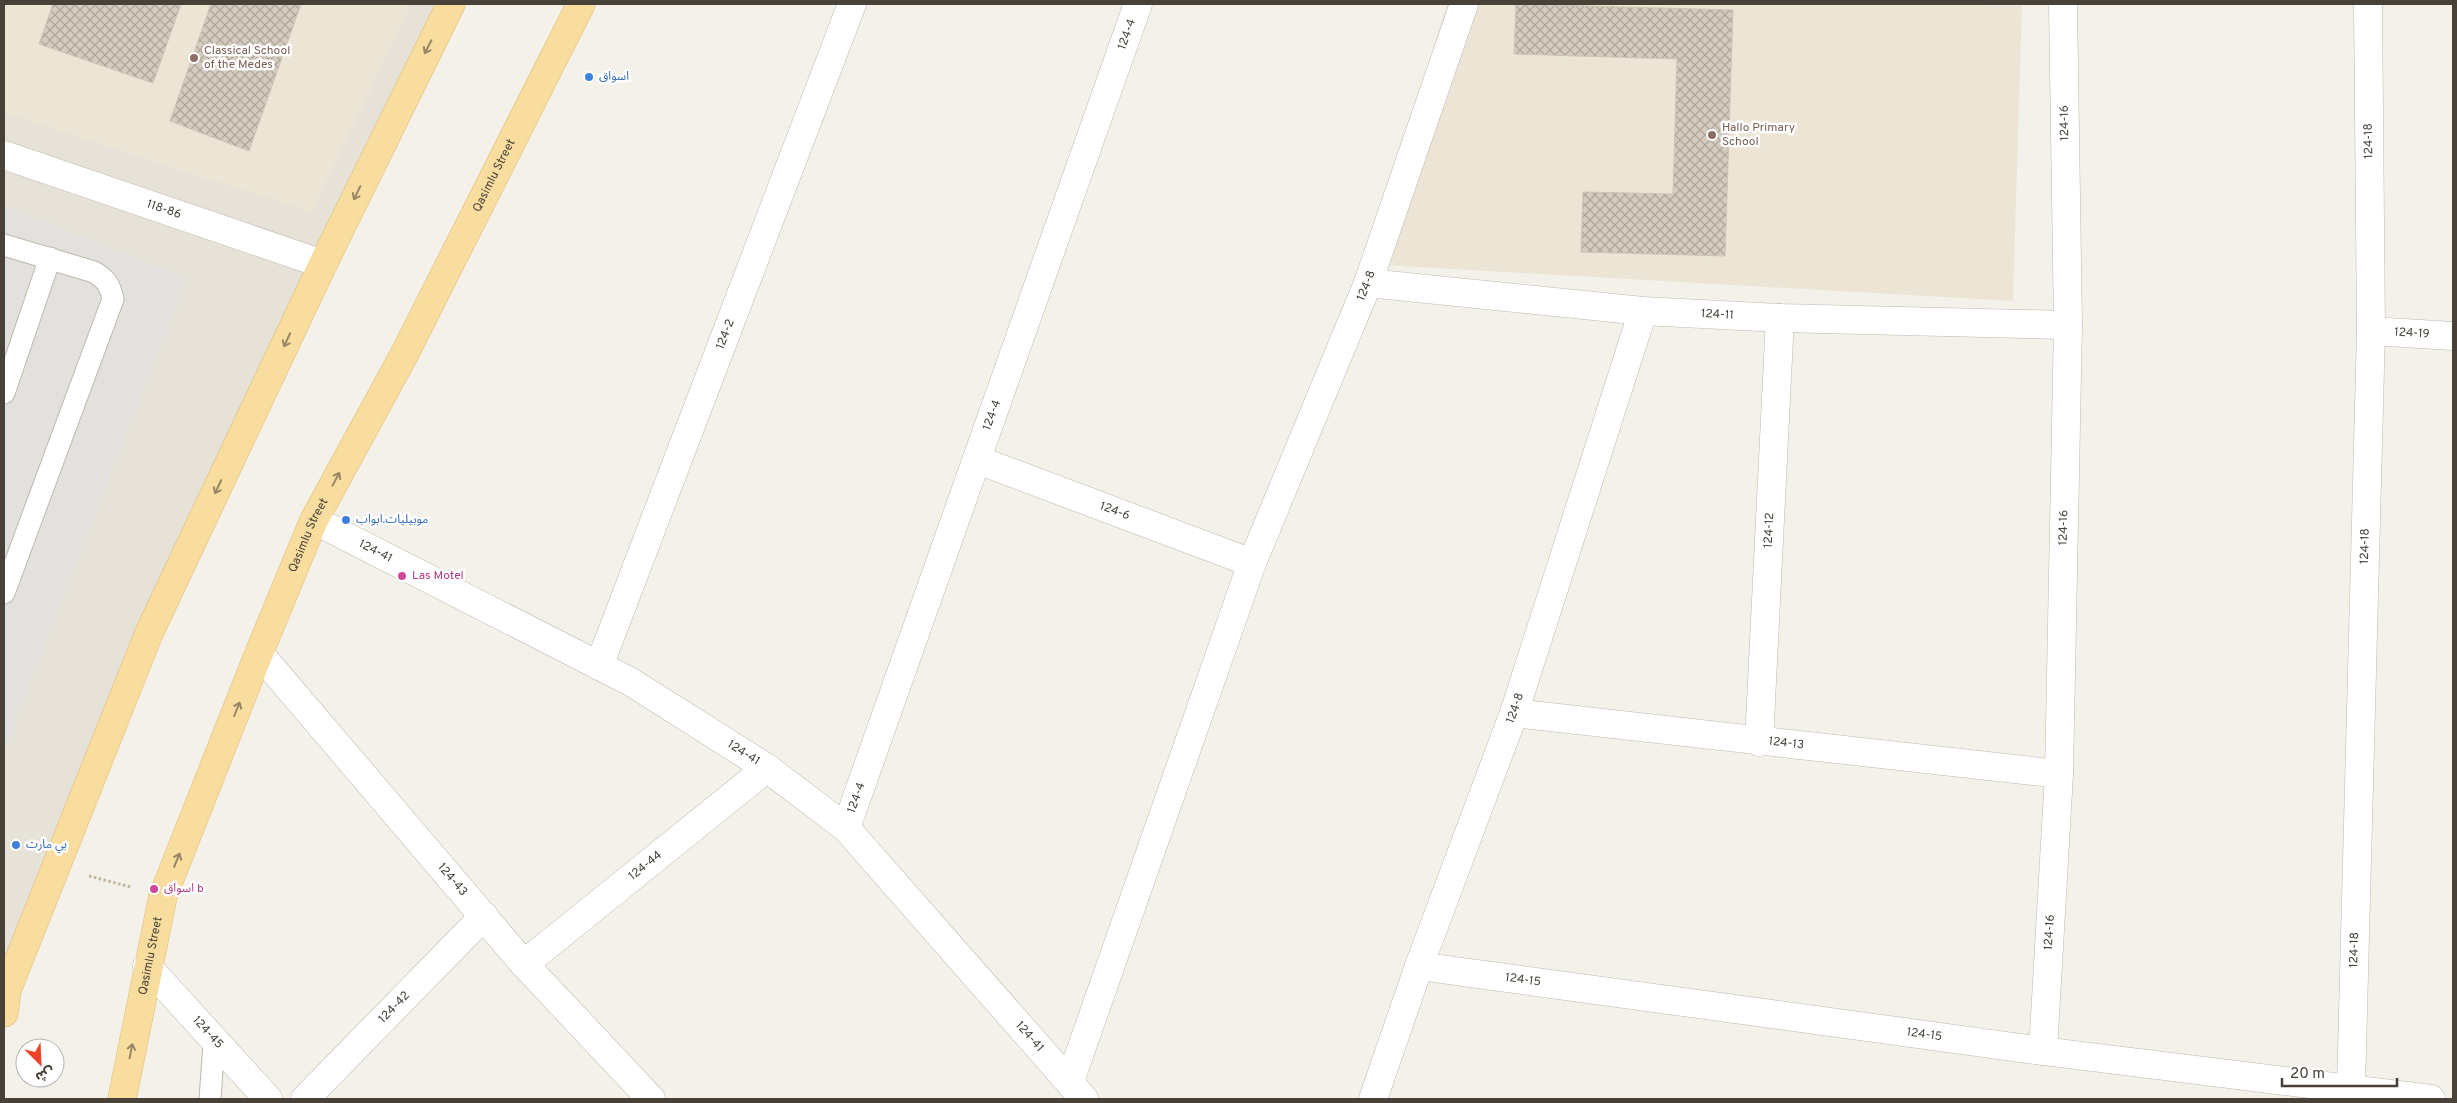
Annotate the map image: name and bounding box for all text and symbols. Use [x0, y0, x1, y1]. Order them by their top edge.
street label: 124-4 [1114, 17, 1140, 52]
one-way arrow [423, 39, 432, 54]
place label: Classical School of the Medes [204, 43, 290, 73]
marker: Classical School of the Medes [188, 52, 200, 64]
place label: اسواق [599, 69, 629, 85]
marker: اسواق [583, 71, 595, 83]
street label: 124-16 [2057, 105, 2073, 141]
place label: Hallo Primary School [1722, 120, 1795, 150]
street label: 124-18 [2361, 123, 2377, 159]
marker: Hallo Primary School [1706, 129, 1718, 141]
street label: Qasimlu Street [469, 137, 519, 215]
one-way arrow [352, 185, 362, 200]
street label: 118-86 [145, 196, 183, 223]
street label: 124-8 [1353, 269, 1380, 303]
street label: 124-11 [1701, 306, 1734, 324]
street label: 124-2 [713, 317, 739, 352]
street label: 124-19 [2394, 324, 2430, 343]
one-way arrow [282, 332, 292, 347]
street label: 124-4 [980, 398, 1005, 433]
one-way arrow [331, 472, 341, 487]
one-way arrow [213, 479, 222, 494]
street label: Qasimlu Street [285, 496, 332, 575]
street label: 124-6 [1097, 498, 1132, 524]
street label: 124-16 [2056, 510, 2072, 545]
place label: موبيليات.ابواب [356, 512, 428, 528]
street label: 124-12 [1761, 512, 1778, 549]
marker: موبيليات.ابواب [340, 514, 352, 526]
street label: 124-18 [2357, 528, 2374, 564]
street label: 124-41 [356, 536, 395, 567]
place label: Las Motel [412, 568, 464, 584]
marker: Las Motel [396, 570, 408, 582]
street label: 124-8 [1503, 691, 1528, 726]
one-way arrow [233, 701, 242, 717]
street label: 124-13 [1768, 734, 1805, 753]
street label: 124-41 [724, 737, 763, 769]
street label: 124-4 [844, 780, 869, 815]
place label: بي مارت [26, 837, 67, 854]
marker: بي مارت [10, 839, 22, 851]
street label: 124-44 [625, 848, 666, 884]
one-way arrow [173, 853, 182, 868]
street label: 124-43 [434, 860, 471, 900]
place label: اسواق b [164, 881, 204, 897]
marker: اسواق b [148, 883, 160, 895]
street label: 124-16 [2041, 914, 2059, 950]
street label: Qasimlu Street [135, 915, 167, 996]
street label: 124-18 [2346, 932, 2363, 968]
street label: 124-15 [1504, 970, 1542, 991]
street label: 124-42 [375, 988, 414, 1027]
street label: 124-45 [189, 1013, 227, 1052]
street label: 124-41 [1012, 1018, 1047, 1056]
street label: 124-15 [1905, 1024, 1943, 1045]
north arrow [15, 1038, 65, 1088]
one-way arrow [127, 1044, 137, 1060]
scale bar [2282, 1056, 2397, 1088]
text: ش [32, 1062, 57, 1085]
text: 20 m [2290, 1065, 2325, 1084]

